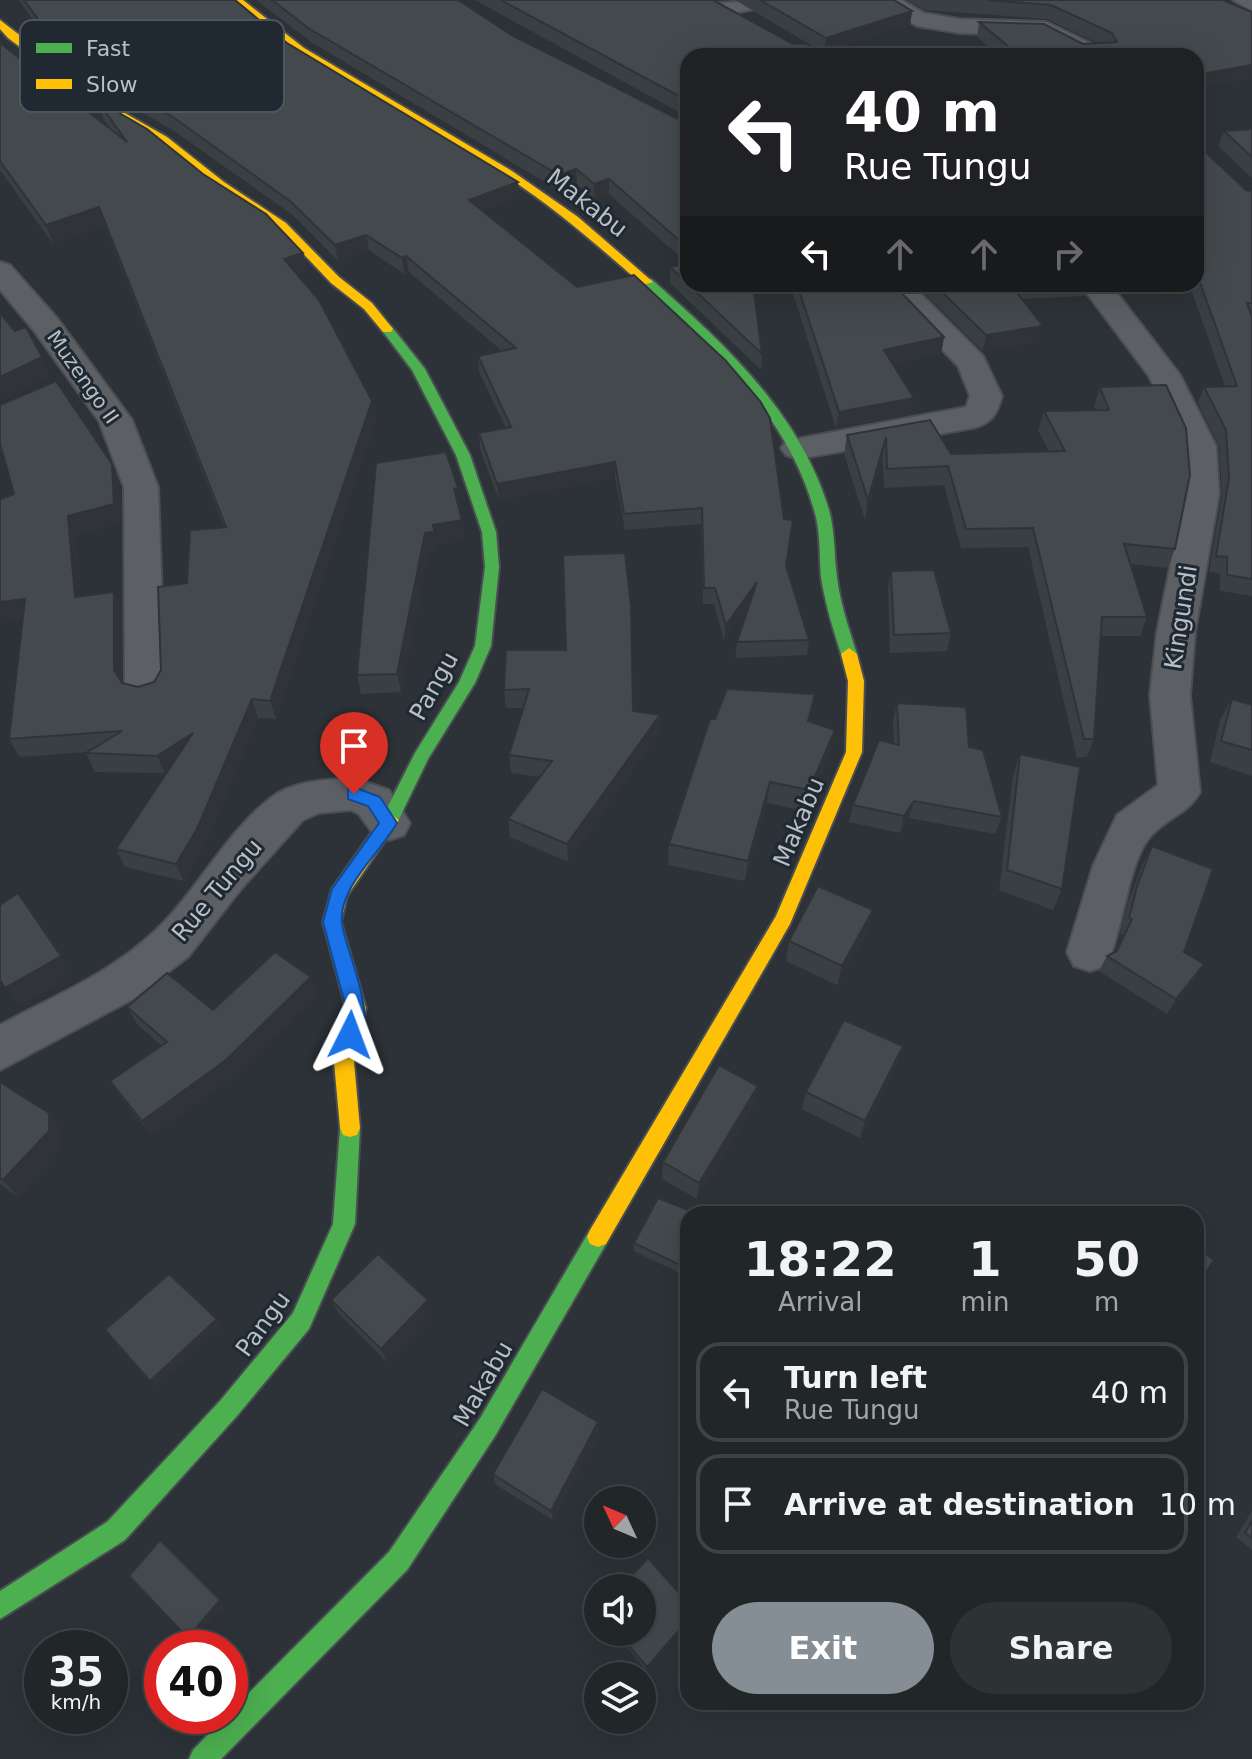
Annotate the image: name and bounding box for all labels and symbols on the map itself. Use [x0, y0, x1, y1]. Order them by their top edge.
legend [20, 20, 284, 112]
text: Fast [86, 36, 131, 61]
text: Slow [86, 72, 138, 97]
street label: Makabu [541, 163, 633, 243]
street label: Muzengo II [42, 326, 124, 428]
street label: Kingundi [1159, 563, 1203, 671]
street label: Pangu [404, 647, 464, 725]
pin [320, 712, 388, 794]
street label: Makabu [768, 773, 830, 871]
street label: Rue Tungu [166, 833, 268, 947]
position arrow [308, 993, 392, 1077]
street label: Pangu [230, 1286, 296, 1362]
street label: Makabu [447, 1336, 519, 1432]
north arrow [584, 1486, 656, 1558]
speed limit sign: 40 [144, 1630, 248, 1734]

